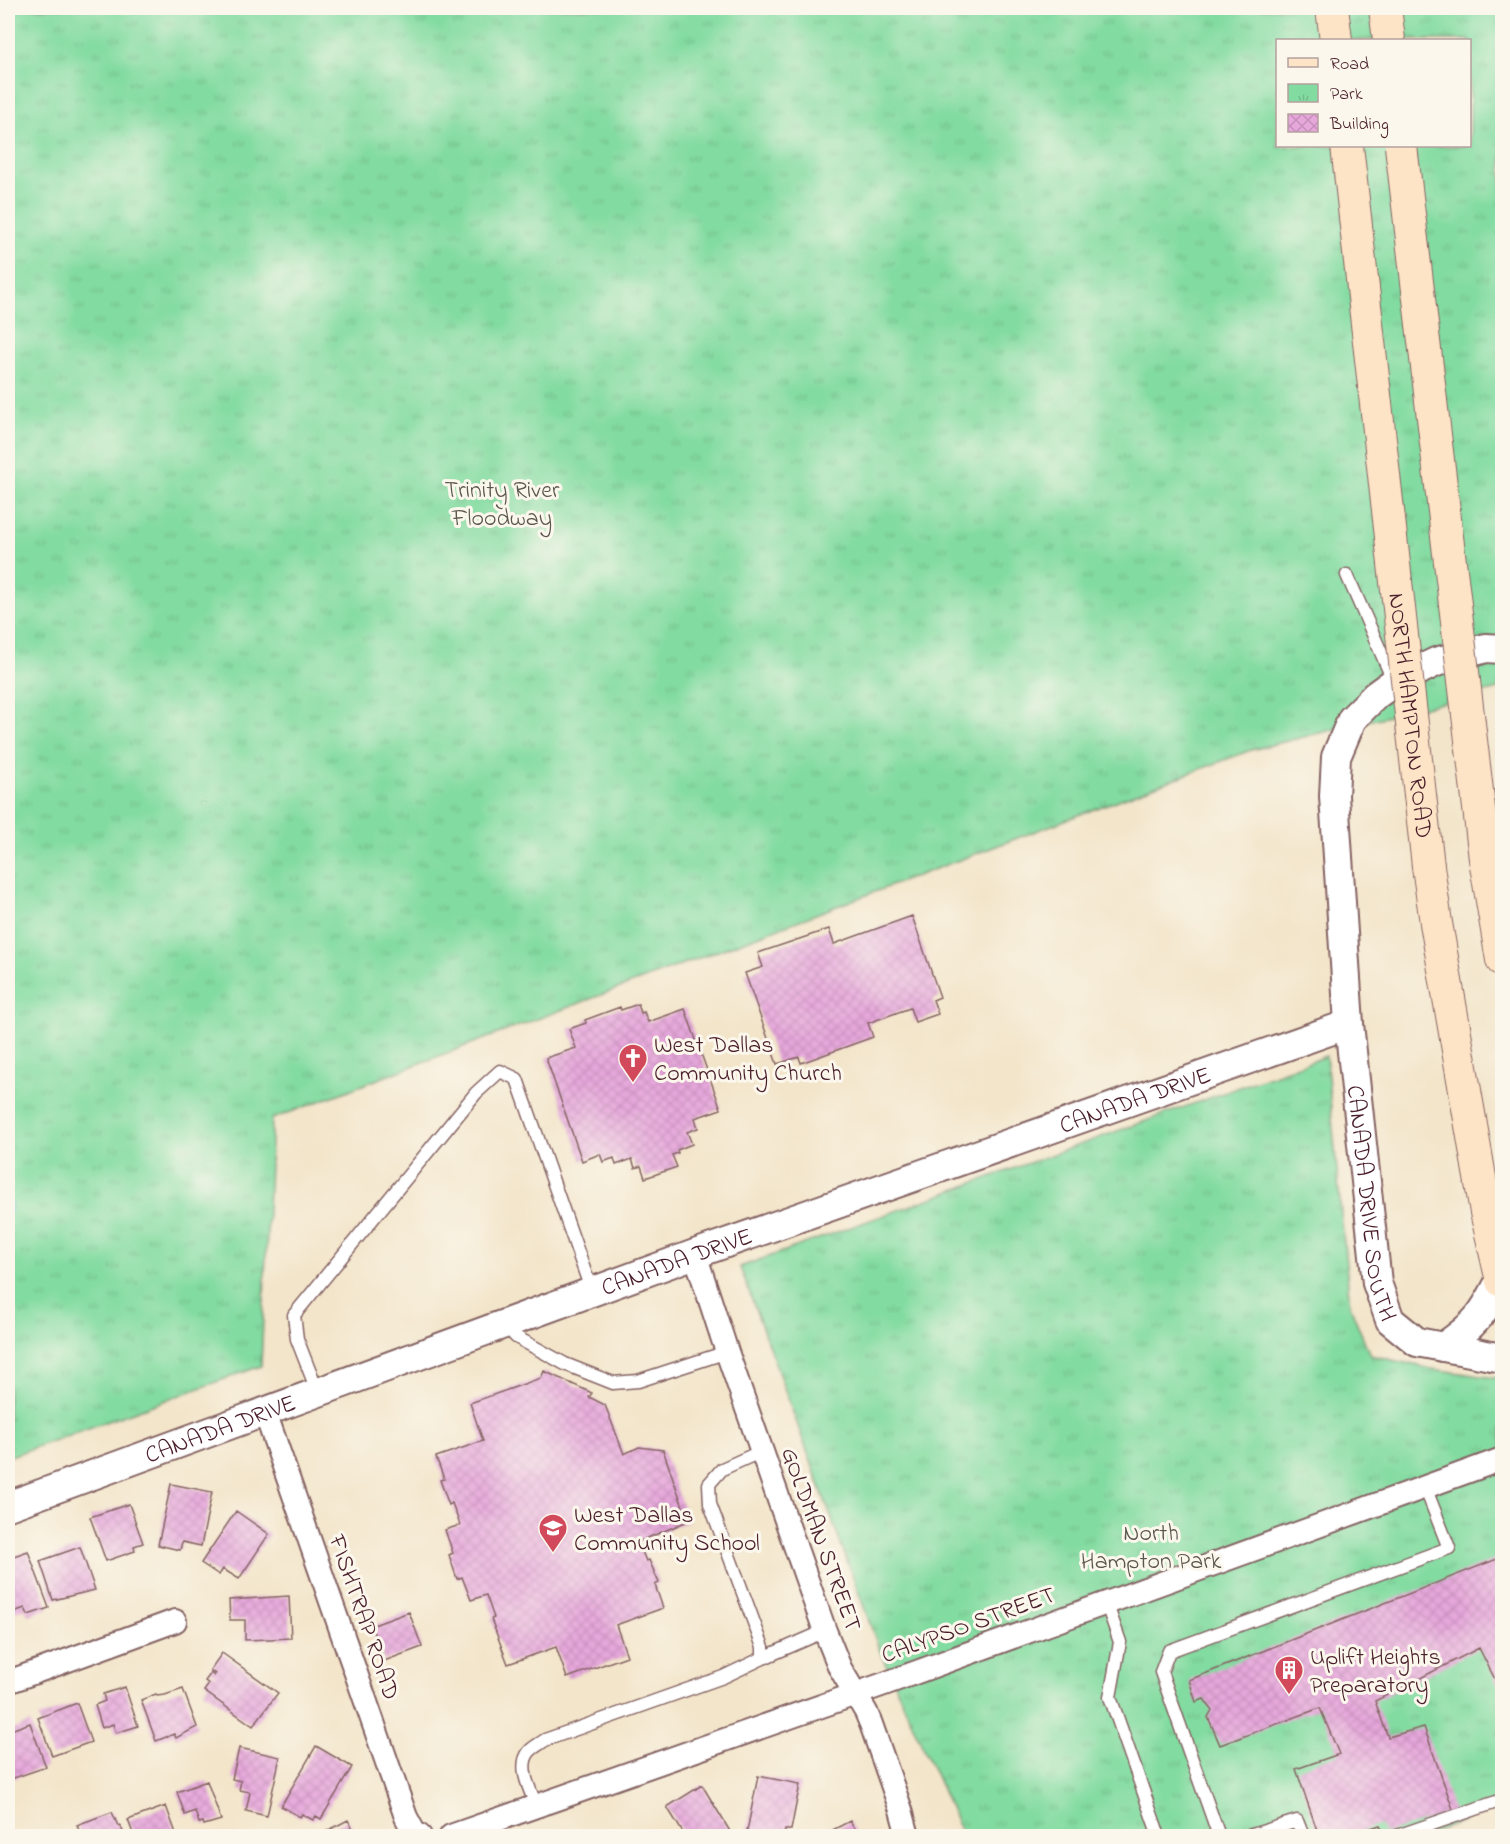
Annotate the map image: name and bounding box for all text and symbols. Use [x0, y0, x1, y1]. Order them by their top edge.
legend [1276, 39, 1471, 147]
text: Road [1330, 52, 1369, 78]
text: Park [1330, 82, 1363, 108]
text: Building [1329, 112, 1389, 139]
park label: Trinity River Floodway [445, 474, 560, 538]
street label: NORTH HAMPTON ROAD [1377, 591, 1440, 840]
place label: West Dallas Community Church [654, 1029, 842, 1093]
church icon: West Dallas Community Church [617, 1042, 649, 1084]
street label: CANADA DRIVE [1055, 1059, 1216, 1144]
street label: CANADA DRIVE SOUTH [1336, 1083, 1404, 1327]
street label: CANADA DRIVE [597, 1220, 758, 1307]
street label: CANADA DRIVE [141, 1387, 301, 1474]
street label: GOLDMAN STREET [770, 1443, 869, 1637]
place label: West Dallas Community School [574, 1499, 760, 1563]
school or university icon: West Dallas Community School [537, 1512, 569, 1554]
park label: North Hampton Park [1081, 1517, 1222, 1580]
street label: FISHTRAP ROAD [318, 1530, 407, 1705]
street label: CALYPSO STREET [877, 1579, 1061, 1674]
place label: Uplift Heights Preparatory [1310, 1641, 1441, 1705]
building icon: Uplift Heights Preparatory [1273, 1654, 1305, 1696]

